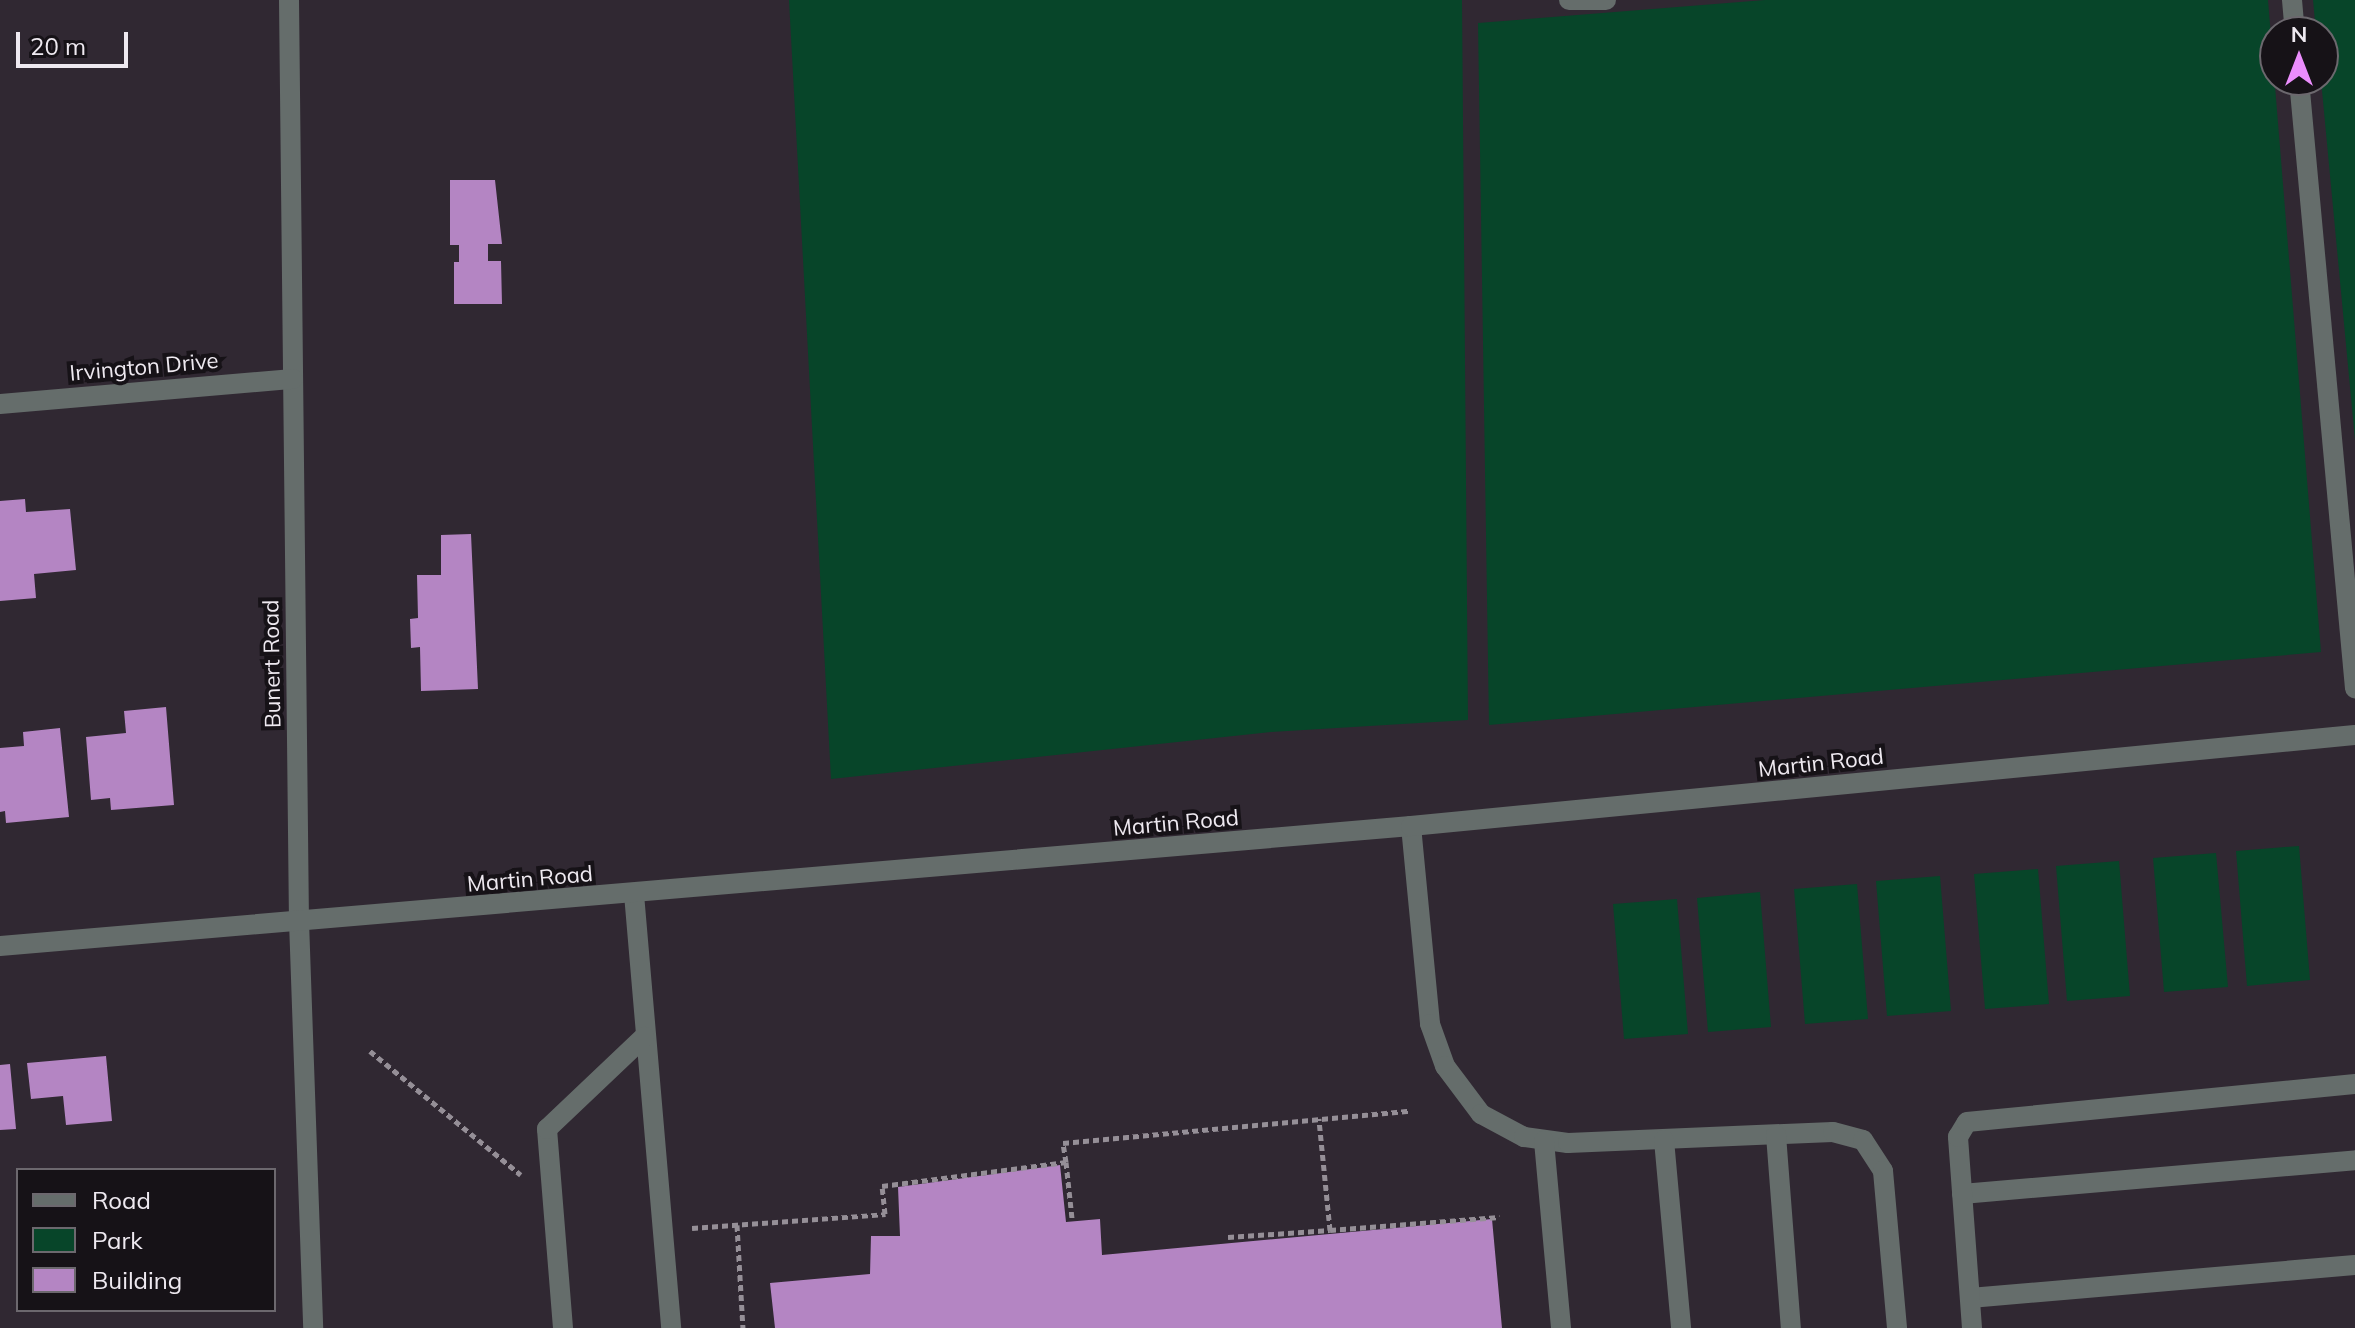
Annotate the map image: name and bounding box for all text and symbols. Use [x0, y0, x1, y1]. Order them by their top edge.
scale bar [20, 16, 132, 66]
north arrow [2259, 16, 2339, 96]
text: N [2291, 20, 2307, 48]
text: 20 m [30, 31, 86, 61]
street label: Irvington Drive [68, 347, 220, 387]
street label: Bunert Road [258, 600, 286, 728]
street label: Martin Road [1757, 743, 1885, 783]
street label: Martin Road [1112, 804, 1240, 842]
street label: Martin Road [466, 860, 594, 898]
legend [16, 1168, 276, 1312]
text: Road [92, 1185, 151, 1215]
text: Park [92, 1225, 143, 1255]
text: Building [92, 1265, 182, 1295]

